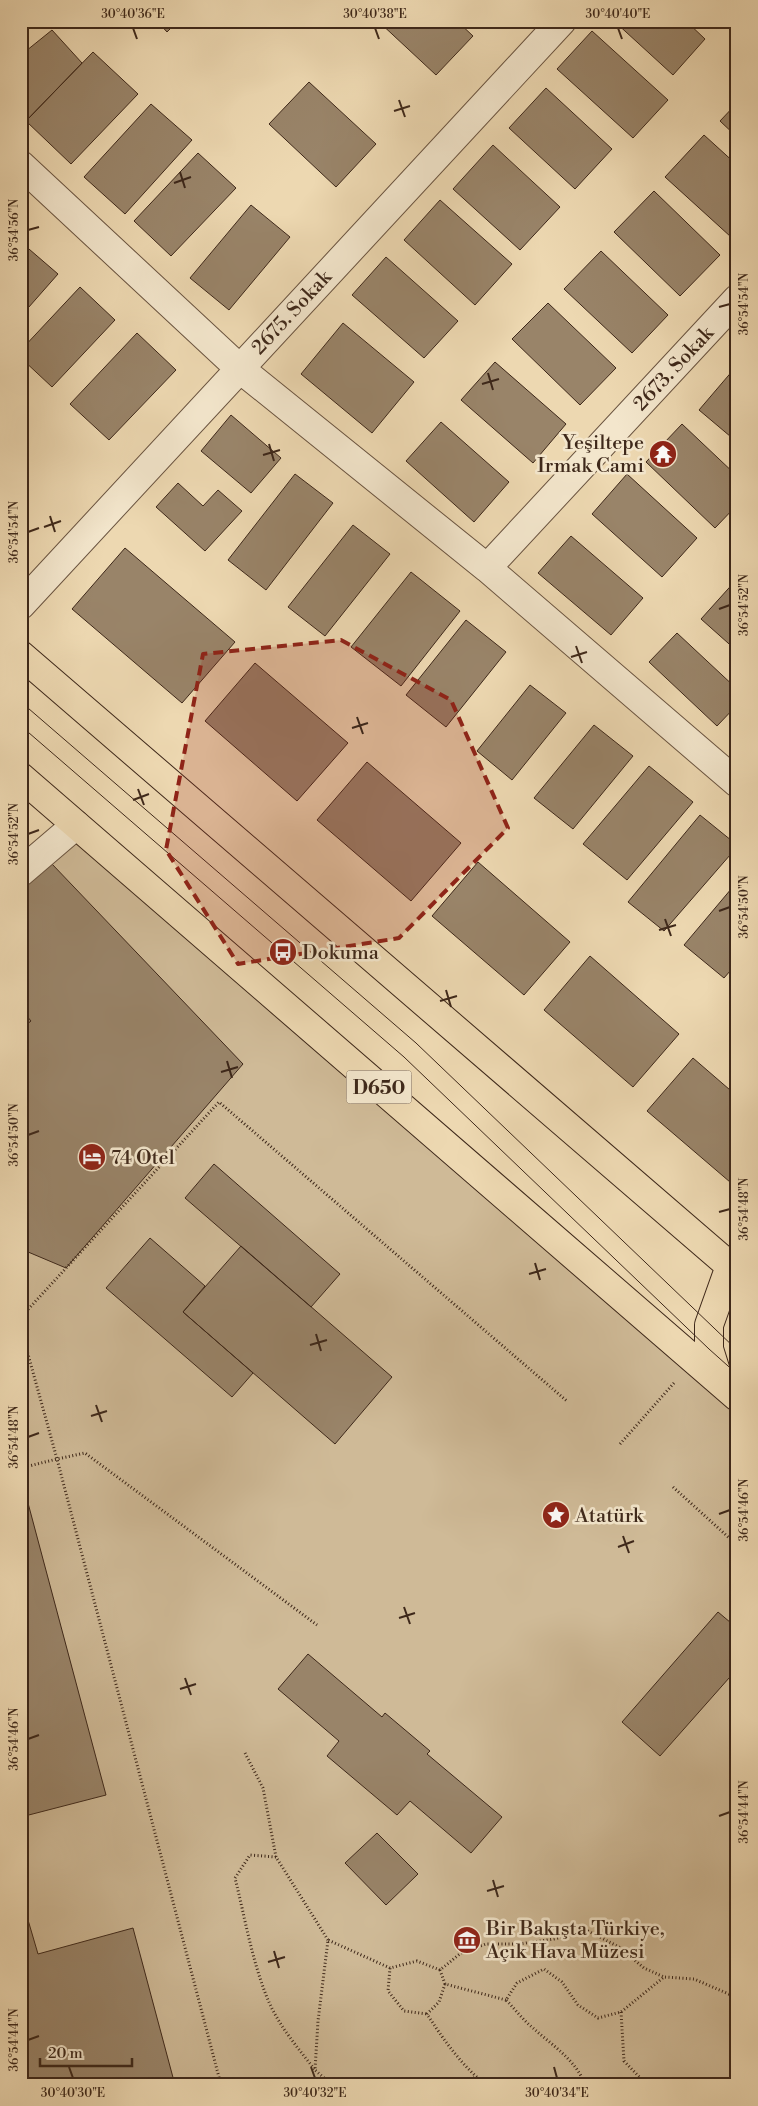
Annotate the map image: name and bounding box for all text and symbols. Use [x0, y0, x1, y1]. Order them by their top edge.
text: 30°40'36"E [101, 7, 165, 22]
text: 30°40'38"E [343, 7, 407, 22]
text: 30°40'40"E [586, 7, 650, 22]
text: 36°54'56"N [7, 199, 22, 261]
street label: 2675. Sokak [247, 265, 339, 360]
text: 36°54'54"N [737, 273, 752, 335]
street label: 2673. Sokak [629, 320, 721, 416]
place label: Yeşiltepe Irmak Cami [537, 431, 644, 479]
temple icon: Yeşiltepe Irmak Cami [648, 439, 678, 469]
text: 36°54'54"N [7, 501, 22, 563]
text: 36°54'52"N [737, 574, 752, 636]
text: 36°54'52"N [7, 803, 22, 865]
text: 36°54'50"N [737, 875, 752, 939]
bus stop icon: Dokuma [268, 937, 298, 967]
place label: Dokuma [302, 941, 380, 966]
road number: D650 [346, 1070, 412, 1104]
text: 36°54'50"N [7, 1103, 22, 1167]
hotel icon: 74 Otel [77, 1142, 107, 1172]
place label: 74 Otel [111, 1146, 175, 1171]
text: 36°54'48"N [737, 1177, 752, 1241]
text: 36°54'48"N [7, 1405, 22, 1469]
text: 36°54'46"N [737, 1478, 752, 1542]
place icon: Atatürk [541, 1500, 571, 1530]
place label: Atatürk [574, 1504, 645, 1529]
text: 36°54'46"N [7, 1707, 22, 1771]
text: 36°54'44"N [737, 1780, 752, 1844]
place label: Bir Bakışta Türkiye, Açık Hava Müzesi [485, 1917, 665, 1965]
museum icon: Bir Bakışta Türkiye, Açık Hava Müzesi [452, 1925, 482, 1955]
text: 36°54'44"N [7, 2008, 22, 2072]
scale bar [40, 2036, 132, 2068]
text: 20 m [48, 2044, 83, 2063]
text: 30°40'30"E [41, 2086, 105, 2101]
text: 30°40'32"E [283, 2086, 347, 2101]
text: 30°40'34"E [525, 2086, 589, 2101]

